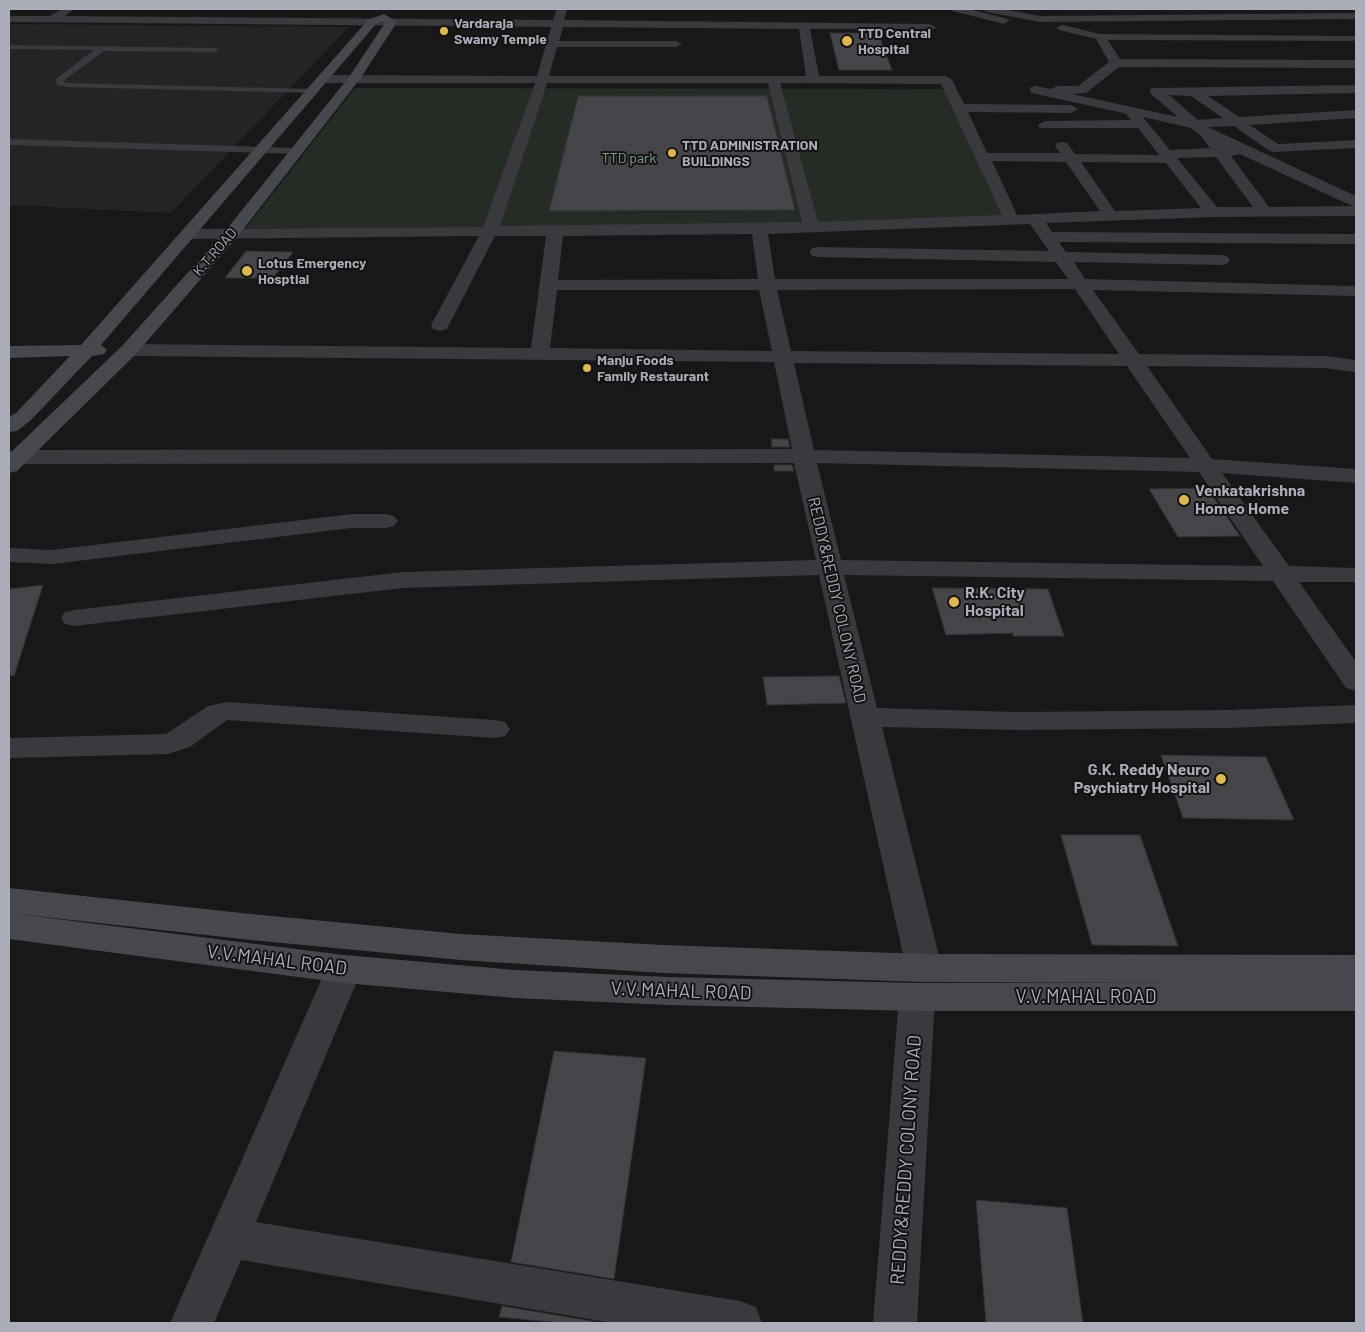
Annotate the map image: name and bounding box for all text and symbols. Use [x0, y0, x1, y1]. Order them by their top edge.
place label: Vardaraja Swamy Temple [454, 15, 547, 48]
marker: Vardaraja Swamy Temple [438, 25, 450, 37]
place label: TTD Central Hospital [858, 25, 931, 58]
marker: TTD Central Hospital [840, 34, 854, 48]
place label: TTD ADMINISTRATION BUILDINGS [682, 137, 818, 170]
marker: TTD ADMINISTRATION BUILDINGS [666, 147, 678, 159]
park label: TTD park [602, 150, 656, 166]
street label: K.T.ROAD [190, 225, 240, 279]
place label: Lotus Emergency Hosptial [258, 255, 366, 288]
marker: Lotus Emergency Hosptial [240, 264, 254, 278]
place label: Manju Foods Family Restaurant [597, 352, 709, 384]
marker: Manju Foods Family Restaurant [581, 362, 593, 374]
place label: Venkatakrishna Homeo Home [1195, 481, 1305, 519]
marker: Venkatakrishna Homeo Home [1177, 493, 1191, 507]
street label: REDDY&REDDY COLONY ROAD [804, 495, 870, 705]
place label: R.K. City Hospital [965, 583, 1025, 621]
marker: R.K. City Hospital [947, 595, 961, 609]
place label: G.K. Reddy Neuro Psychiatry Hospital [1074, 760, 1210, 798]
marker: G.K. Reddy Neuro Psychiatry Hospital [1214, 772, 1228, 786]
street label: V.V.MAHAL ROAD [206, 940, 348, 980]
street label: V.V.MAHAL ROAD [610, 977, 752, 1005]
street label: V.V.MAHAL ROAD [1016, 986, 1156, 1008]
street label: REDDY&REDDY COLONY ROAD [886, 1034, 926, 1286]

